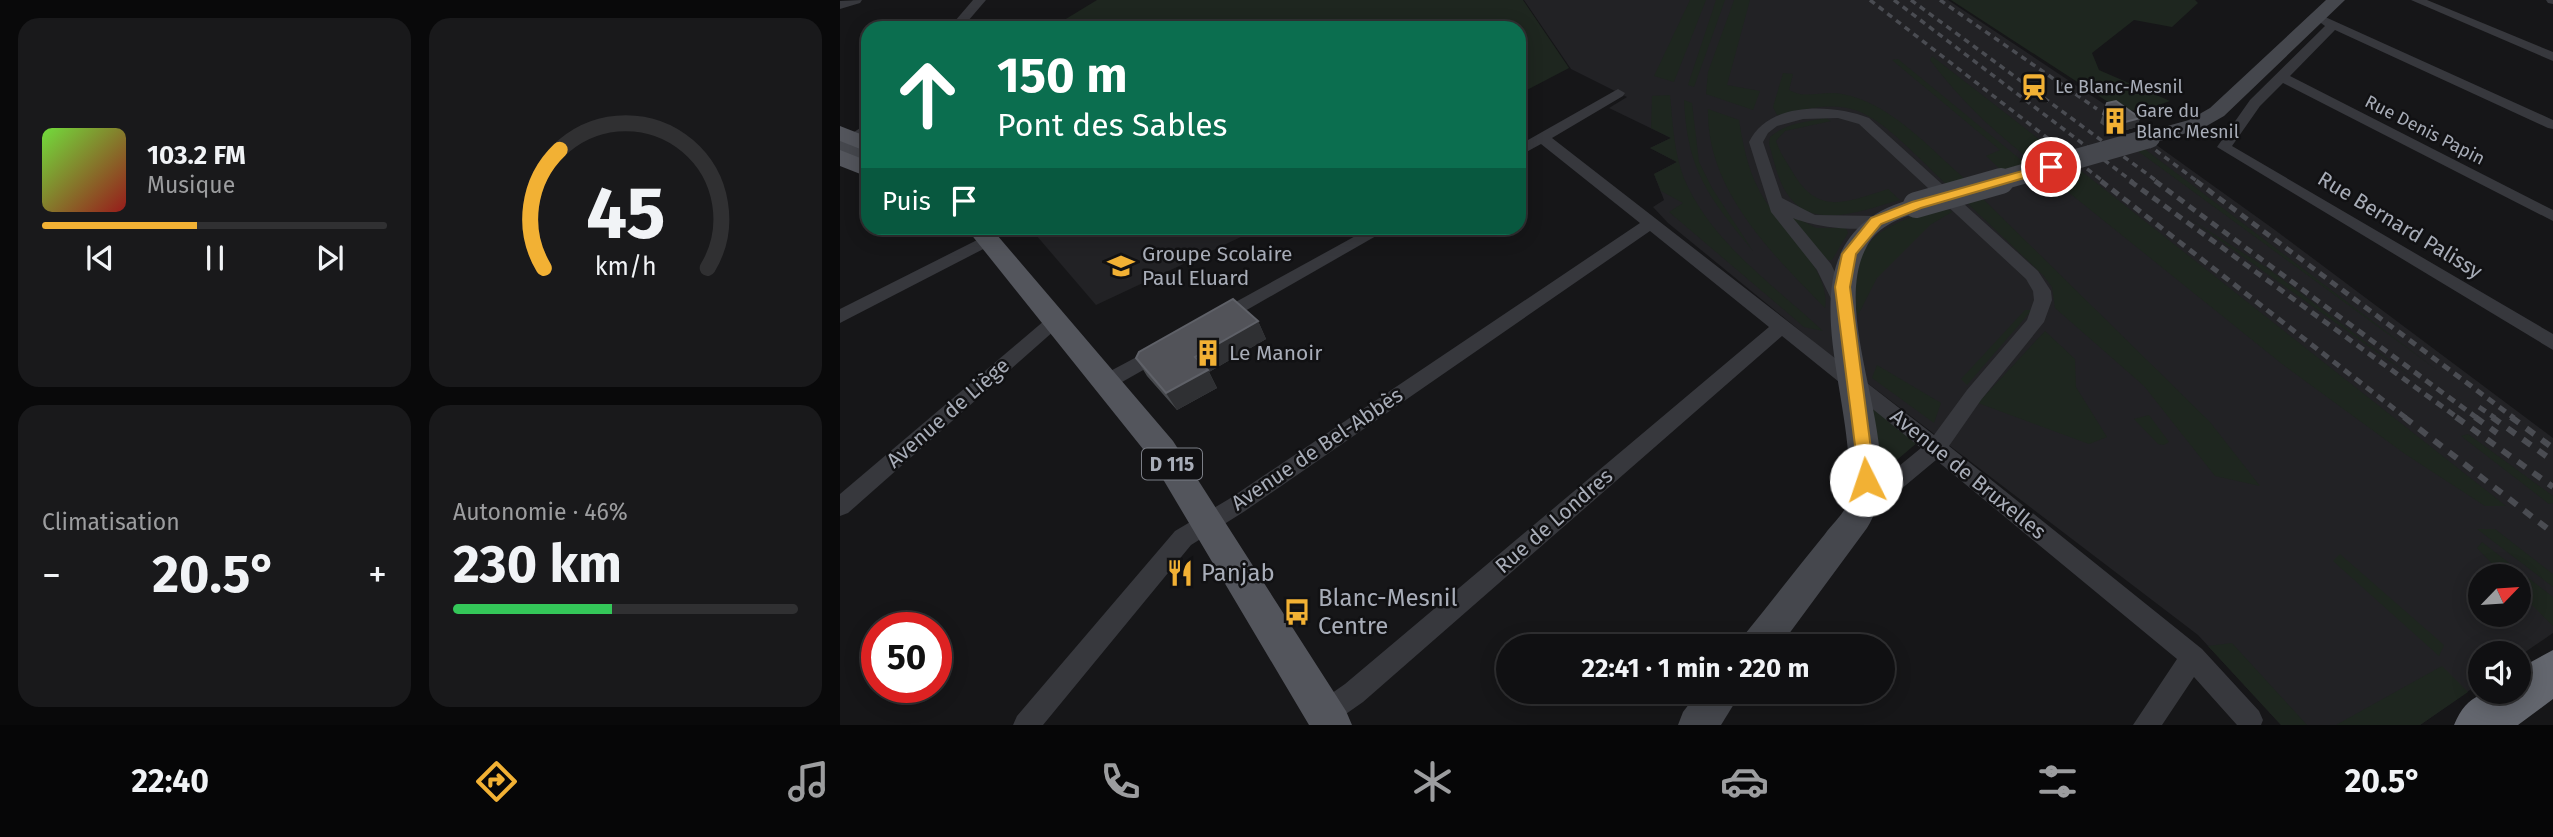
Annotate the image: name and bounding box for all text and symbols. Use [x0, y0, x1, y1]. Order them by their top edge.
text: 150 m [997, 46, 1128, 105]
icon: ahead [882, 49, 973, 140]
station icon: Le Blanc-Mesnil [2019, 72, 2049, 102]
place label: Le Blanc-Mesnil [2055, 76, 2183, 98]
street label: Rue Denis Papin [2361, 90, 2489, 170]
place label: Gare du Blanc Mesnil [2136, 100, 2239, 143]
text: Pont des Sables [997, 106, 1228, 144]
building icon: Gare du Blanc Mesnil [2100, 106, 2130, 136]
pin [2021, 137, 2081, 197]
text: 103.2 FM [147, 140, 246, 171]
icon: arrive [2032, 148, 2070, 186]
street label: Rue Bernard Palissy [2313, 166, 2488, 285]
text: Musique [147, 171, 235, 199]
text: 45 [586, 171, 665, 258]
icon: arrive [945, 182, 983, 220]
text: Puis [882, 186, 931, 217]
icon: previous [81, 239, 119, 277]
icon: pause [196, 239, 234, 277]
icon: next [311, 239, 349, 277]
place label: Groupe Scolaire Paul Eluard [1142, 241, 1292, 291]
school or university icon: Groupe Scolaire Paul Eluard [1106, 251, 1136, 281]
text: km/h [595, 252, 656, 282]
building icon: Le Manoir [1193, 338, 1223, 368]
place label: Le Manoir [1229, 340, 1322, 366]
street label: Avenue de Liège [881, 352, 1015, 474]
street label: Avenue de Bel-Abbès [1226, 382, 1408, 516]
street label: Avenue de Bruxelles [1885, 403, 2051, 545]
position arrow [1829, 443, 1903, 517]
road number: D 115 [1142, 449, 1202, 480]
street label: Rue de Londres [1490, 463, 1618, 579]
text: Autonomie · 46% [453, 498, 628, 526]
text: Climatisation [42, 508, 180, 536]
text: 230 km [453, 533, 622, 596]
text: 20.5° [152, 543, 277, 606]
text: − [42, 552, 61, 598]
text: + [368, 552, 387, 598]
restaurant icon: Panjab [1165, 558, 1195, 588]
place label: Panjab [1201, 559, 1275, 587]
north arrow [2468, 564, 2530, 626]
map controls [2468, 564, 2531, 704]
place label: Blanc-Mesnil Centre [1318, 584, 1458, 640]
bus stop icon: Blanc-Mesnil Centre [1282, 597, 1312, 627]
speed limit sign: 50 [861, 612, 952, 703]
button: sound [2468, 641, 2531, 704]
text: 22:41 · 1 min · 220 m [1582, 653, 1809, 684]
icon: directions [472, 757, 521, 806]
icon: music [784, 757, 833, 806]
icon: phone [1096, 757, 1145, 806]
icon: climate [1408, 757, 1457, 806]
icon: car [1720, 757, 1769, 806]
icon: filters [2033, 757, 2082, 806]
text: 22:40 [132, 762, 209, 800]
text: 20.5° [2345, 762, 2421, 800]

